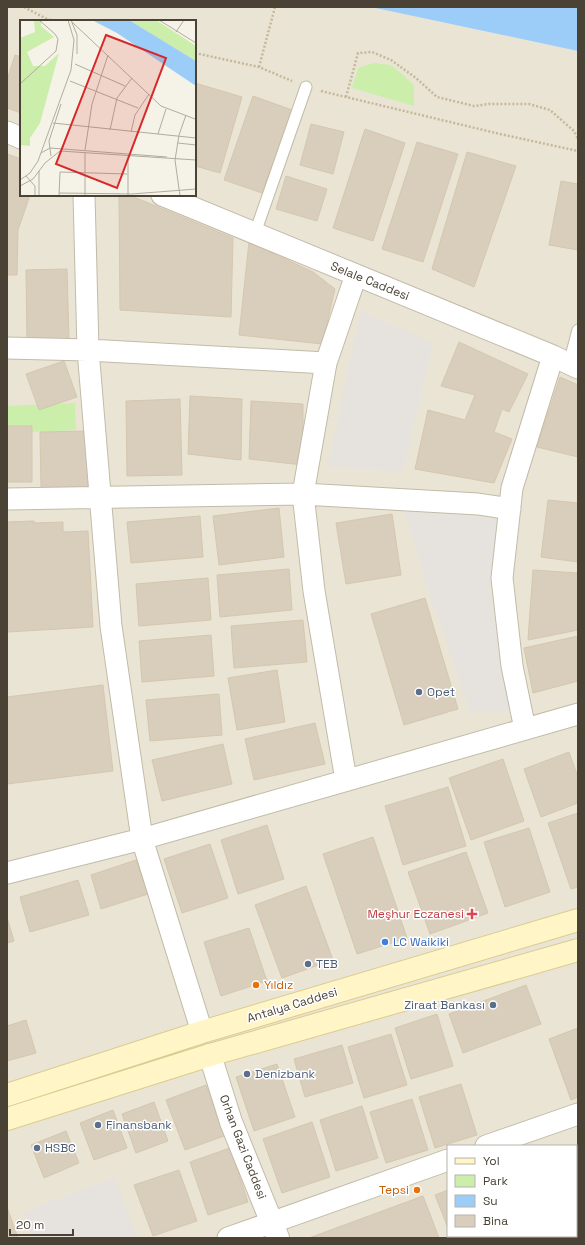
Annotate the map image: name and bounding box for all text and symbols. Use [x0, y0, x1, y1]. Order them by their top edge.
inset map [20, 20, 196, 196]
street label: Selale Caddesi [328, 258, 412, 304]
place label: Opet [427, 684, 455, 700]
marker: Opet [414, 687, 424, 697]
place label: Meşhur Eczanesi [367, 906, 464, 922]
marker: Meşhur Eczanesi [467, 909, 477, 919]
place label: LC Waikiki [393, 934, 449, 950]
marker: LC Waikiki [380, 937, 390, 947]
place label: TEB [316, 956, 338, 972]
marker: TEB [303, 959, 313, 969]
place label: Yıldız [264, 977, 293, 993]
marker: Yıldız [251, 980, 261, 990]
street label: Antalya Caddesi [245, 984, 339, 1026]
place label: Ziraat Bankası [404, 997, 485, 1013]
marker: Ziraat Bankası [488, 1000, 498, 1010]
place label: Denizbank [255, 1066, 316, 1082]
marker: Denizbank [242, 1069, 252, 1079]
street label: Orhan Gazi Caddesi [216, 1092, 270, 1202]
place label: Finansbank [106, 1117, 172, 1133]
marker: Finansbank [93, 1120, 103, 1130]
place label: HSBC [45, 1140, 76, 1156]
marker: HSBC [32, 1143, 42, 1153]
legend [447, 1145, 577, 1237]
text: Yol [483, 1153, 500, 1169]
text: Park [483, 1173, 508, 1189]
place label: Tepsi [379, 1182, 409, 1198]
marker: Tepsi [412, 1185, 422, 1195]
text: Su [483, 1193, 498, 1209]
scale bar [10, 1211, 73, 1237]
text: Bina [483, 1213, 508, 1229]
text: 20 m [16, 1217, 44, 1233]

